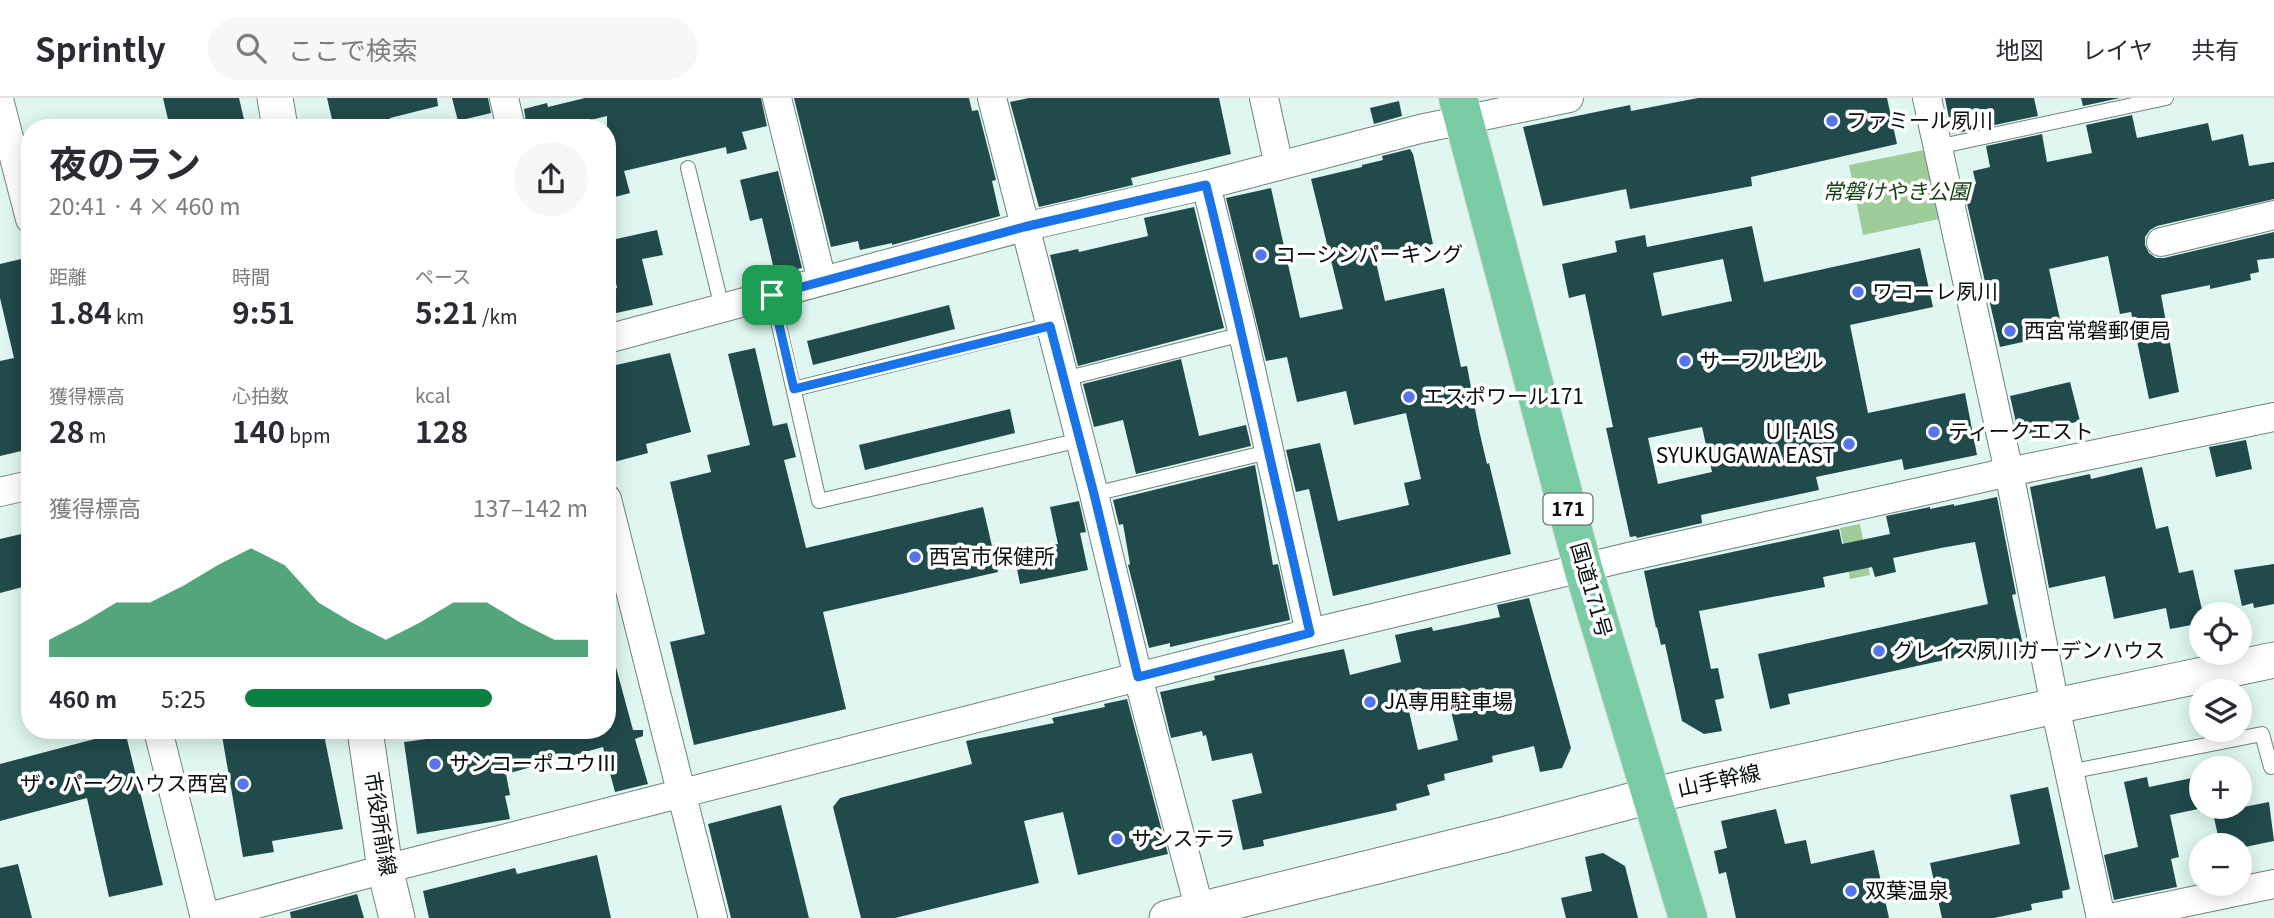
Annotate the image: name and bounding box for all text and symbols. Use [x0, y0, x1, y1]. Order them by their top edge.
search box [208, 17, 698, 80]
text: Sprintly [35, 24, 166, 72]
icon: search [232, 29, 270, 67]
text: ここで検索 [288, 30, 418, 67]
text: 地図 [1996, 31, 2044, 66]
text: レイヤ [2082, 31, 2153, 66]
text: 共有 [2191, 31, 2239, 66]
place label: ファミール夙川 [1846, 104, 1993, 134]
marker: ファミール夙川 [1824, 113, 1840, 129]
text: 夜のラン [49, 134, 201, 189]
button: share [514, 142, 588, 216]
park label: 常磐けやき公園 [1823, 175, 1972, 205]
text: 20:41 · 4 × 460 m [49, 188, 240, 222]
place label: コーシンパーキング [1275, 238, 1463, 268]
marker: コーシンパーキング [1253, 247, 1269, 263]
text: 距離 [49, 262, 87, 289]
text: 時間 [232, 262, 270, 289]
text: ペース [415, 262, 471, 289]
pin [742, 265, 802, 325]
place label: ワコーレ夙川 [1872, 275, 1998, 305]
icon: arrive [753, 276, 791, 314]
marker: ワコーレ夙川 [1850, 284, 1866, 300]
text: 1.84 [49, 289, 112, 333]
text: 9:51 [232, 289, 295, 333]
text: 5:21 [415, 289, 478, 333]
text: km [112, 302, 144, 329]
text: /km [478, 302, 518, 329]
place label: 西宮常磐郵便局 [2024, 314, 2171, 344]
marker: 西宮常磐郵便局 [2002, 323, 2018, 339]
place label: サーフルビル [1699, 344, 1824, 374]
marker: サーフルビル [1677, 353, 1693, 369]
place label: エスポワール171 [1423, 380, 1584, 410]
text: 獲得標高 [49, 381, 125, 408]
text: 心拍数 [232, 381, 289, 408]
text: kcal [415, 381, 451, 408]
marker: エスポワール171 [1401, 389, 1417, 405]
text: 28 [49, 408, 84, 452]
text: 140 [232, 408, 285, 452]
text: 128 [415, 408, 468, 452]
place label: U I-ALS SYUKUGAWA EAST [1656, 415, 1835, 469]
place label: ティークエスト [1948, 415, 2094, 445]
text: m [84, 421, 106, 448]
text: bpm [285, 421, 330, 448]
marker: ティークエスト [1926, 424, 1942, 440]
marker: U I-ALS SYUKUGAWA EAST [1841, 436, 1857, 452]
text: 獲得標高 [49, 490, 141, 524]
text: 137–142 m [473, 490, 588, 524]
road number: 171 [1544, 494, 1592, 524]
street label: 国道171号 [1565, 538, 1621, 641]
place label: 西宮市保健所 [929, 540, 1055, 570]
marker: 西宮市保健所 [907, 549, 923, 565]
map controls [2189, 602, 2252, 896]
button: locate [2189, 602, 2252, 665]
place label: グレイス夙川ガーデンハウス [1893, 634, 2165, 664]
marker: グレイス夙川ガーデンハウス [1871, 643, 1887, 659]
button: layers [2189, 679, 2252, 742]
text: 460 m [49, 681, 117, 715]
text: 5:25 [161, 681, 206, 715]
place label: JA専用駐車場 [1384, 685, 1513, 715]
marker: JA専用駐車場 [1362, 694, 1378, 710]
place label: サンコーポユウⅢ [449, 747, 617, 777]
marker: サンコーポユウⅢ [427, 756, 443, 772]
street label: 山手幹線 [1674, 756, 1763, 802]
button: + [2189, 756, 2252, 819]
place label: ザ・パークハウス西宮 [20, 767, 229, 797]
street label: 市役所前線 [359, 769, 405, 878]
marker: ザ・パークハウス西宮 [235, 776, 251, 792]
place label: サンステラ [1131, 822, 1236, 852]
marker: サンステラ [1109, 831, 1125, 847]
button: − [2189, 833, 2252, 896]
place label: 双葉温泉 [1865, 874, 1949, 904]
marker: 双葉温泉 [1843, 883, 1859, 899]

